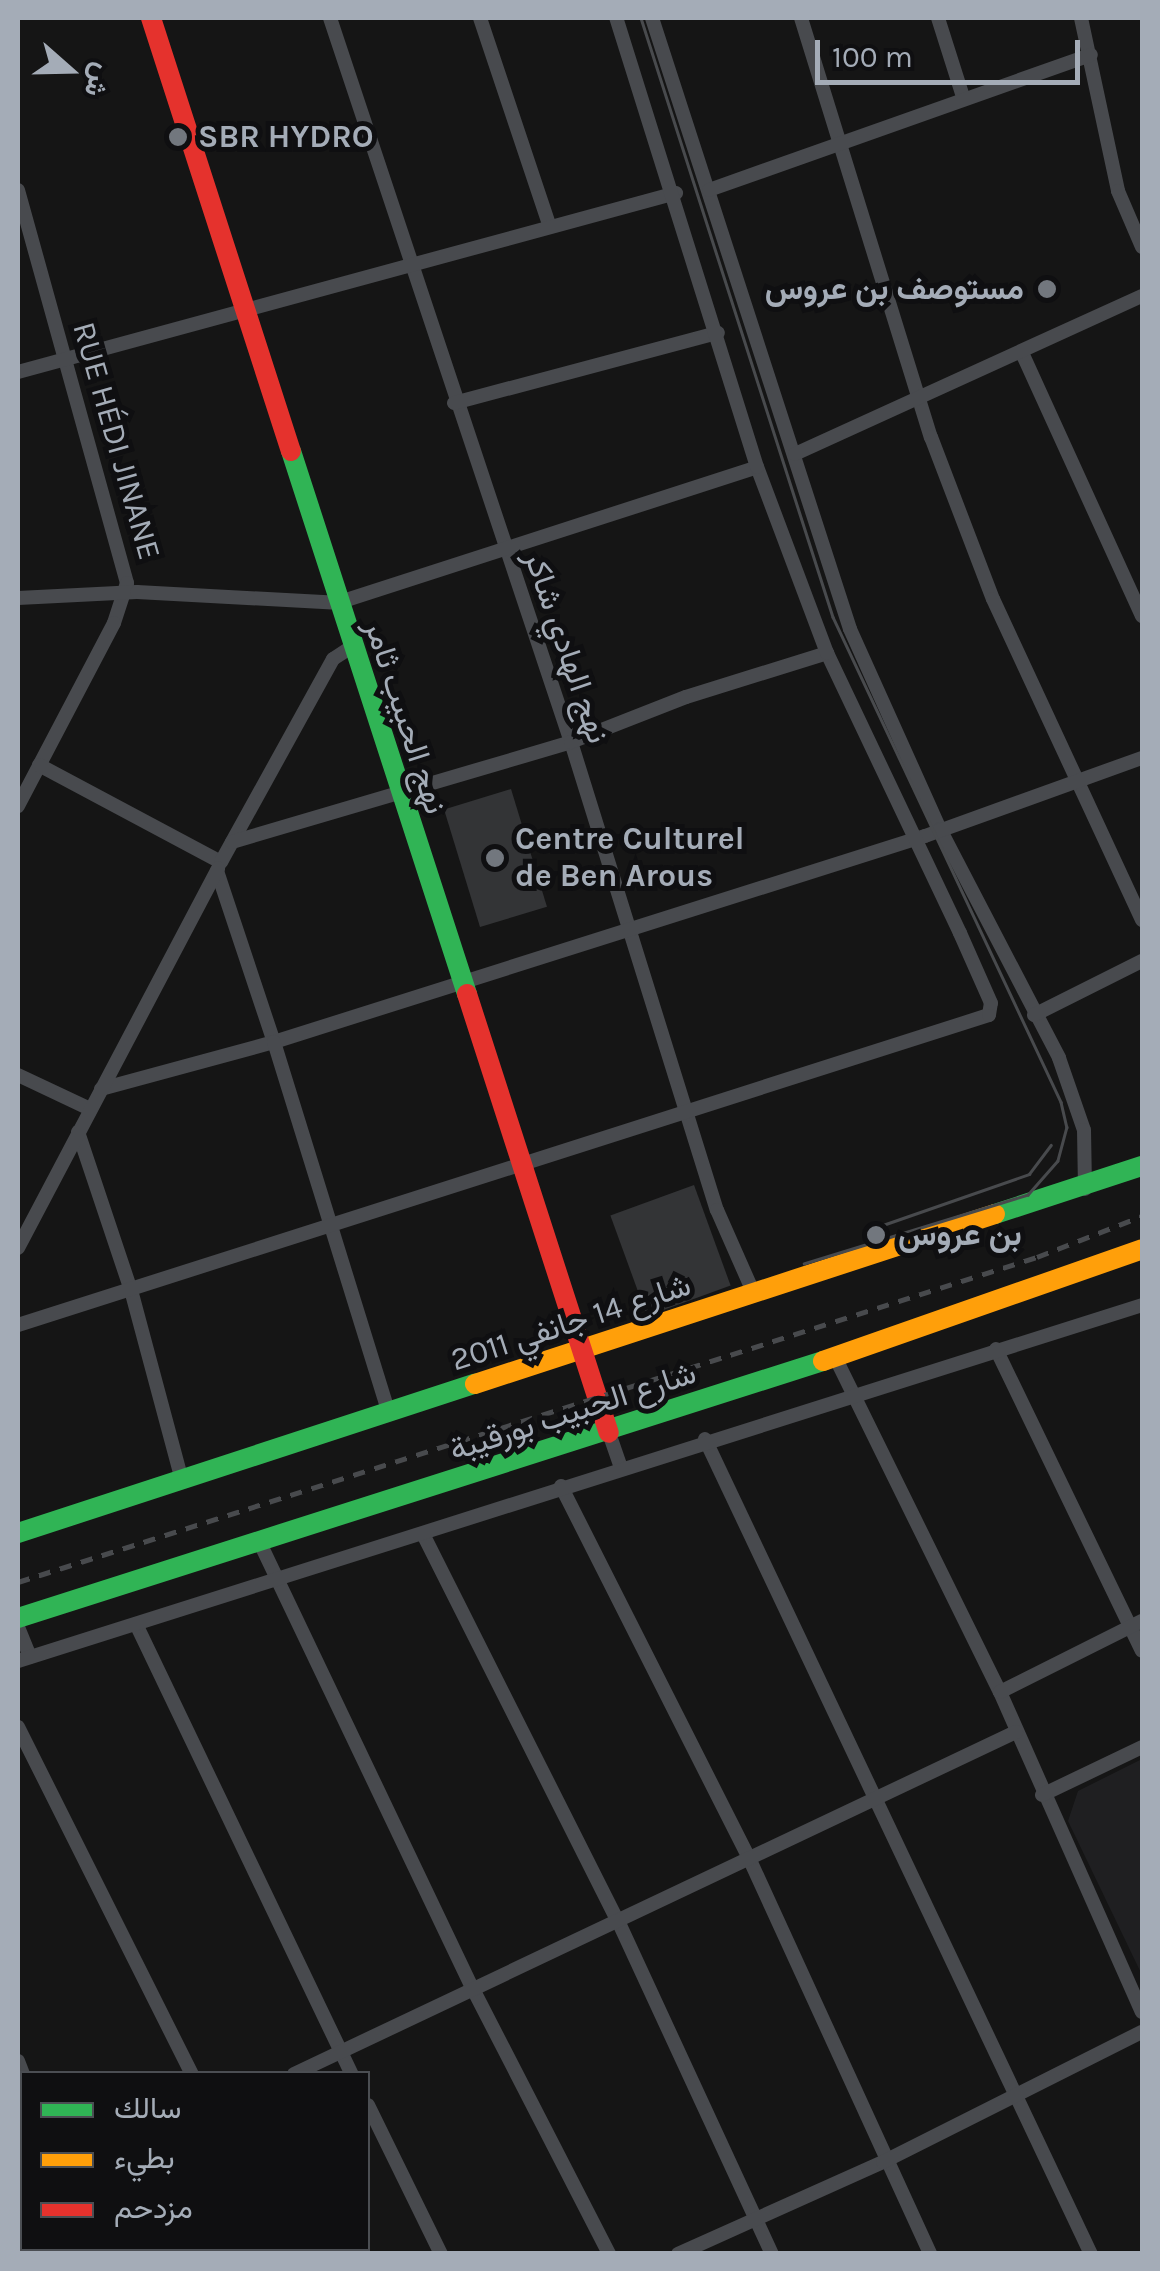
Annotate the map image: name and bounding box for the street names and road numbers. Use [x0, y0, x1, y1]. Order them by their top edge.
street label: RUE HÉDI JINANE [64, 318, 168, 564]
street label: نهج الهادي شاكر [515, 546, 617, 748]
street label: نهج الحبيب ثامر [356, 615, 454, 819]
street label: شارع 14 جانفي 2011 [446, 1266, 696, 1380]
street label: شارع الحبيب بورقيبة [445, 1354, 701, 1470]

